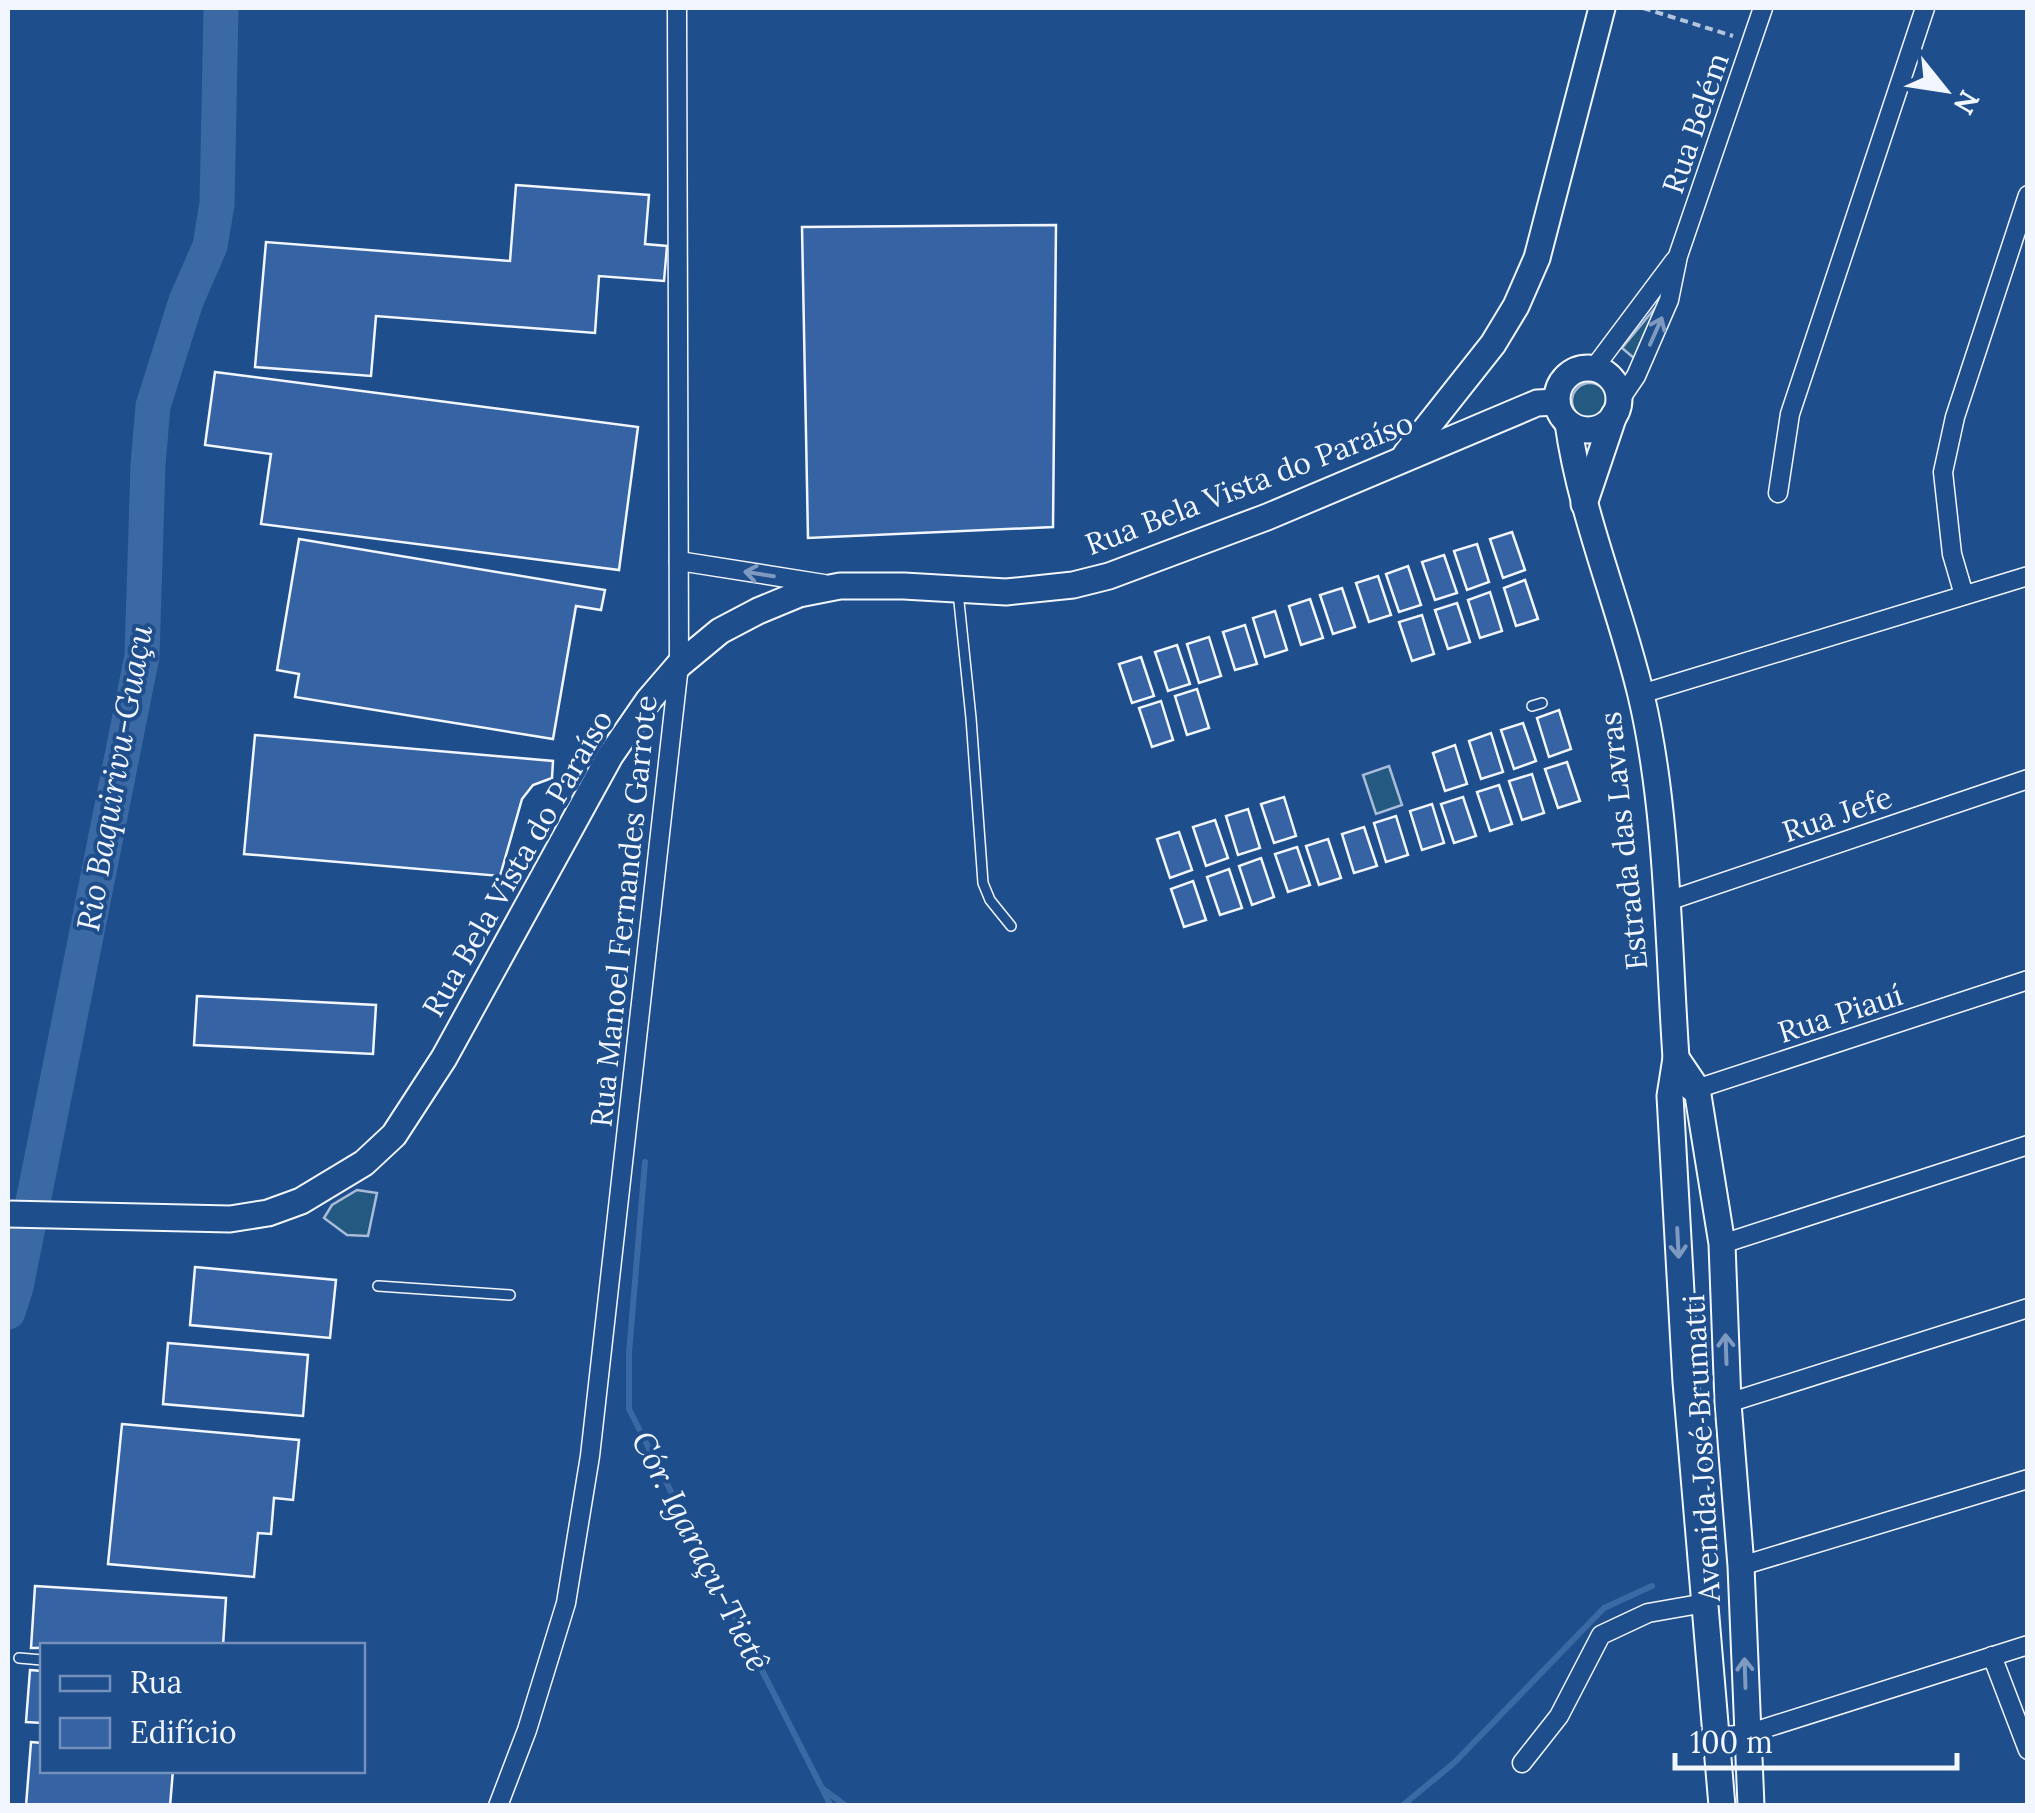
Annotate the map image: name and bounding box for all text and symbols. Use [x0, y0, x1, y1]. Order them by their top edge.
north arrow [1895, 40, 1995, 140]
street label: Rua Belém [1653, 48, 1737, 198]
text: N [1946, 84, 1988, 121]
one-way arrow [1648, 316, 1666, 347]
street label: Rua Bela Vista do Paraíso [1080, 403, 1418, 563]
one-way arrow [744, 564, 776, 582]
water label: Rio Baquirivu-Guaçu [67, 622, 161, 934]
street label: Rua Manoel Fernandes Garrote [581, 693, 665, 1129]
street label: Rua Bela Vista do Paraíso [414, 703, 620, 1023]
street label: Estrada das Lavras [1591, 710, 1655, 972]
street label: Rua Jefe [1777, 778, 1897, 850]
street label: Rua Piauí [1773, 975, 1907, 1051]
one-way arrow [1669, 1227, 1688, 1259]
street label: Avenida José Brumatti [1674, 1294, 1728, 1603]
one-way arrow [1716, 1333, 1735, 1365]
water label: Cór. Igaraçu-Tietê [623, 1424, 779, 1678]
legend [40, 1643, 365, 1773]
one-way arrow [1735, 1658, 1754, 1690]
text: Rua [130, 1663, 182, 1701]
scale bar [1675, 1708, 1958, 1770]
text: Edifício [130, 1713, 236, 1751]
text: 100 m [1690, 1723, 1773, 1761]

